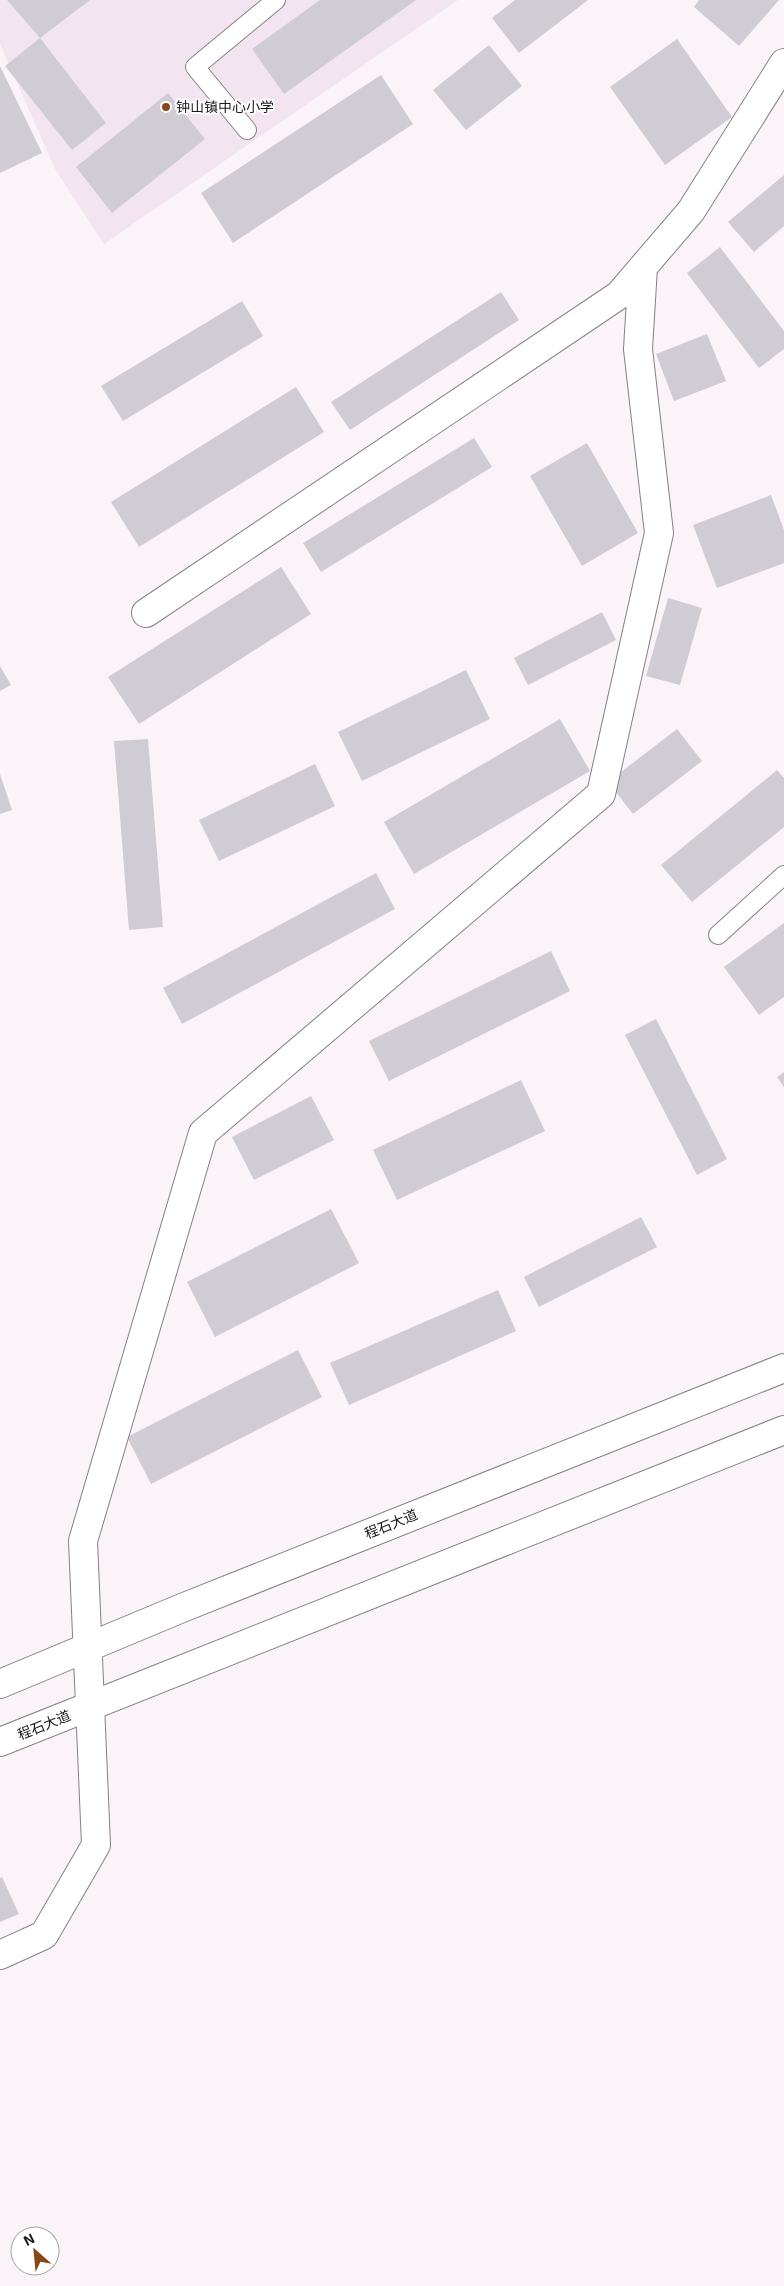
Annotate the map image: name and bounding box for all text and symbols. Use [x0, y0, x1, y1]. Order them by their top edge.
place label: 钟山镇中心小学 [176, 98, 274, 115]
marker: 钟山镇中心小学 [160, 101, 172, 113]
street label: 程石大道 [362, 1505, 420, 1542]
street label: 程石大道 [15, 1706, 73, 1743]
north arrow [10, 2226, 60, 2276]
text: N [21, 2229, 37, 2249]

